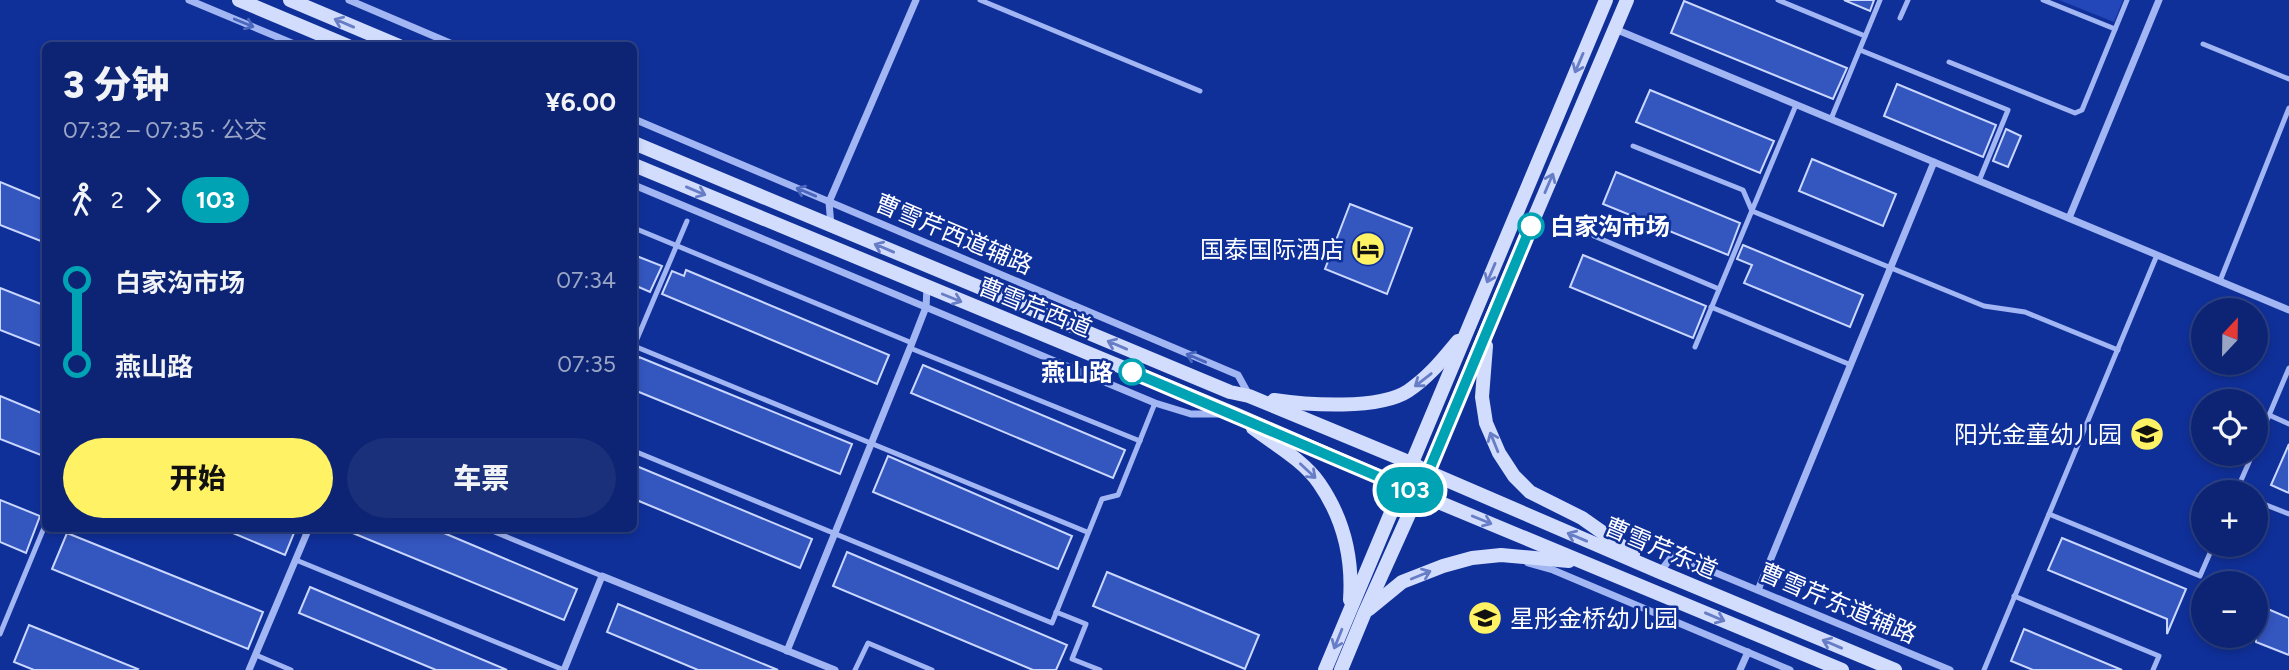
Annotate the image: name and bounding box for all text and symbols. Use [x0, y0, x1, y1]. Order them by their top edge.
one-way arrow [334, 15, 356, 28]
one-way arrow [233, 17, 254, 30]
one-way arrow [1572, 52, 1585, 73]
text: 3 分钟 [63, 62, 169, 108]
text: ¥6.00 [545, 86, 616, 118]
text: 07:32 – 07:35 · 公交 [63, 116, 267, 144]
one-way arrow [1543, 173, 1556, 195]
icon: walk [63, 181, 101, 219]
icon: forward [134, 181, 172, 219]
text: 103 [196, 185, 235, 214]
one-way arrow [685, 185, 707, 198]
one-way arrow [796, 185, 818, 198]
text: 2 [111, 186, 124, 214]
street label: 曹雪芹西道辅路 [871, 188, 1037, 280]
place label: 白家沟市场 [1550, 212, 1670, 241]
marker: 白家沟市场 [1518, 213, 1544, 239]
hotel icon: 国泰国际酒店 [1349, 230, 1387, 268]
place label: 国泰国际酒店 [1200, 235, 1344, 264]
one-way arrow [874, 241, 896, 254]
one-way arrow [1484, 261, 1497, 283]
text: 07:34 [556, 266, 616, 294]
text: 白家沟市场 [115, 267, 245, 299]
street label: 曹雪芹西道 [974, 271, 1096, 343]
one-way arrow [940, 292, 962, 305]
north arrow [2191, 298, 2268, 374]
map controls [2191, 298, 2268, 648]
one-way arrow [1107, 338, 1128, 351]
text: 07:35 [557, 350, 616, 378]
text: 燕山路 [115, 351, 193, 383]
one-way arrow [1186, 351, 1207, 364]
place label: 燕山路 [1041, 358, 1113, 387]
marker: 燕山路 [1119, 359, 1145, 385]
one-way arrow [1414, 372, 1432, 387]
button: locate [2191, 389, 2268, 466]
school or university icon: 阳光金童幼儿园 [2128, 415, 2166, 453]
place label: 阳光金童幼儿园 [1954, 420, 2122, 449]
one-way arrow [1487, 432, 1500, 453]
button: 开始 [63, 438, 333, 518]
button: 车票 [347, 438, 616, 518]
one-way arrow [1299, 463, 1316, 480]
line badge: 103 [1370, 467, 1450, 513]
text: 103 [1390, 475, 1430, 504]
button: + [2191, 480, 2268, 557]
street label: 曹雪芹东道 [1600, 511, 1722, 585]
one-way arrow [1471, 514, 1492, 527]
one-way arrow [1567, 530, 1588, 543]
street label: 曹雪芹东道辅路 [1755, 557, 1921, 649]
one-way arrow [1410, 567, 1432, 580]
button: − [2191, 571, 2268, 648]
school or university icon: 星彤金桥幼儿园 [1466, 599, 1504, 637]
place label: 星彤金桥幼儿园 [1510, 604, 1678, 633]
one-way arrow [1703, 611, 1725, 624]
one-way arrow [1331, 628, 1344, 649]
one-way arrow [1822, 637, 1843, 650]

